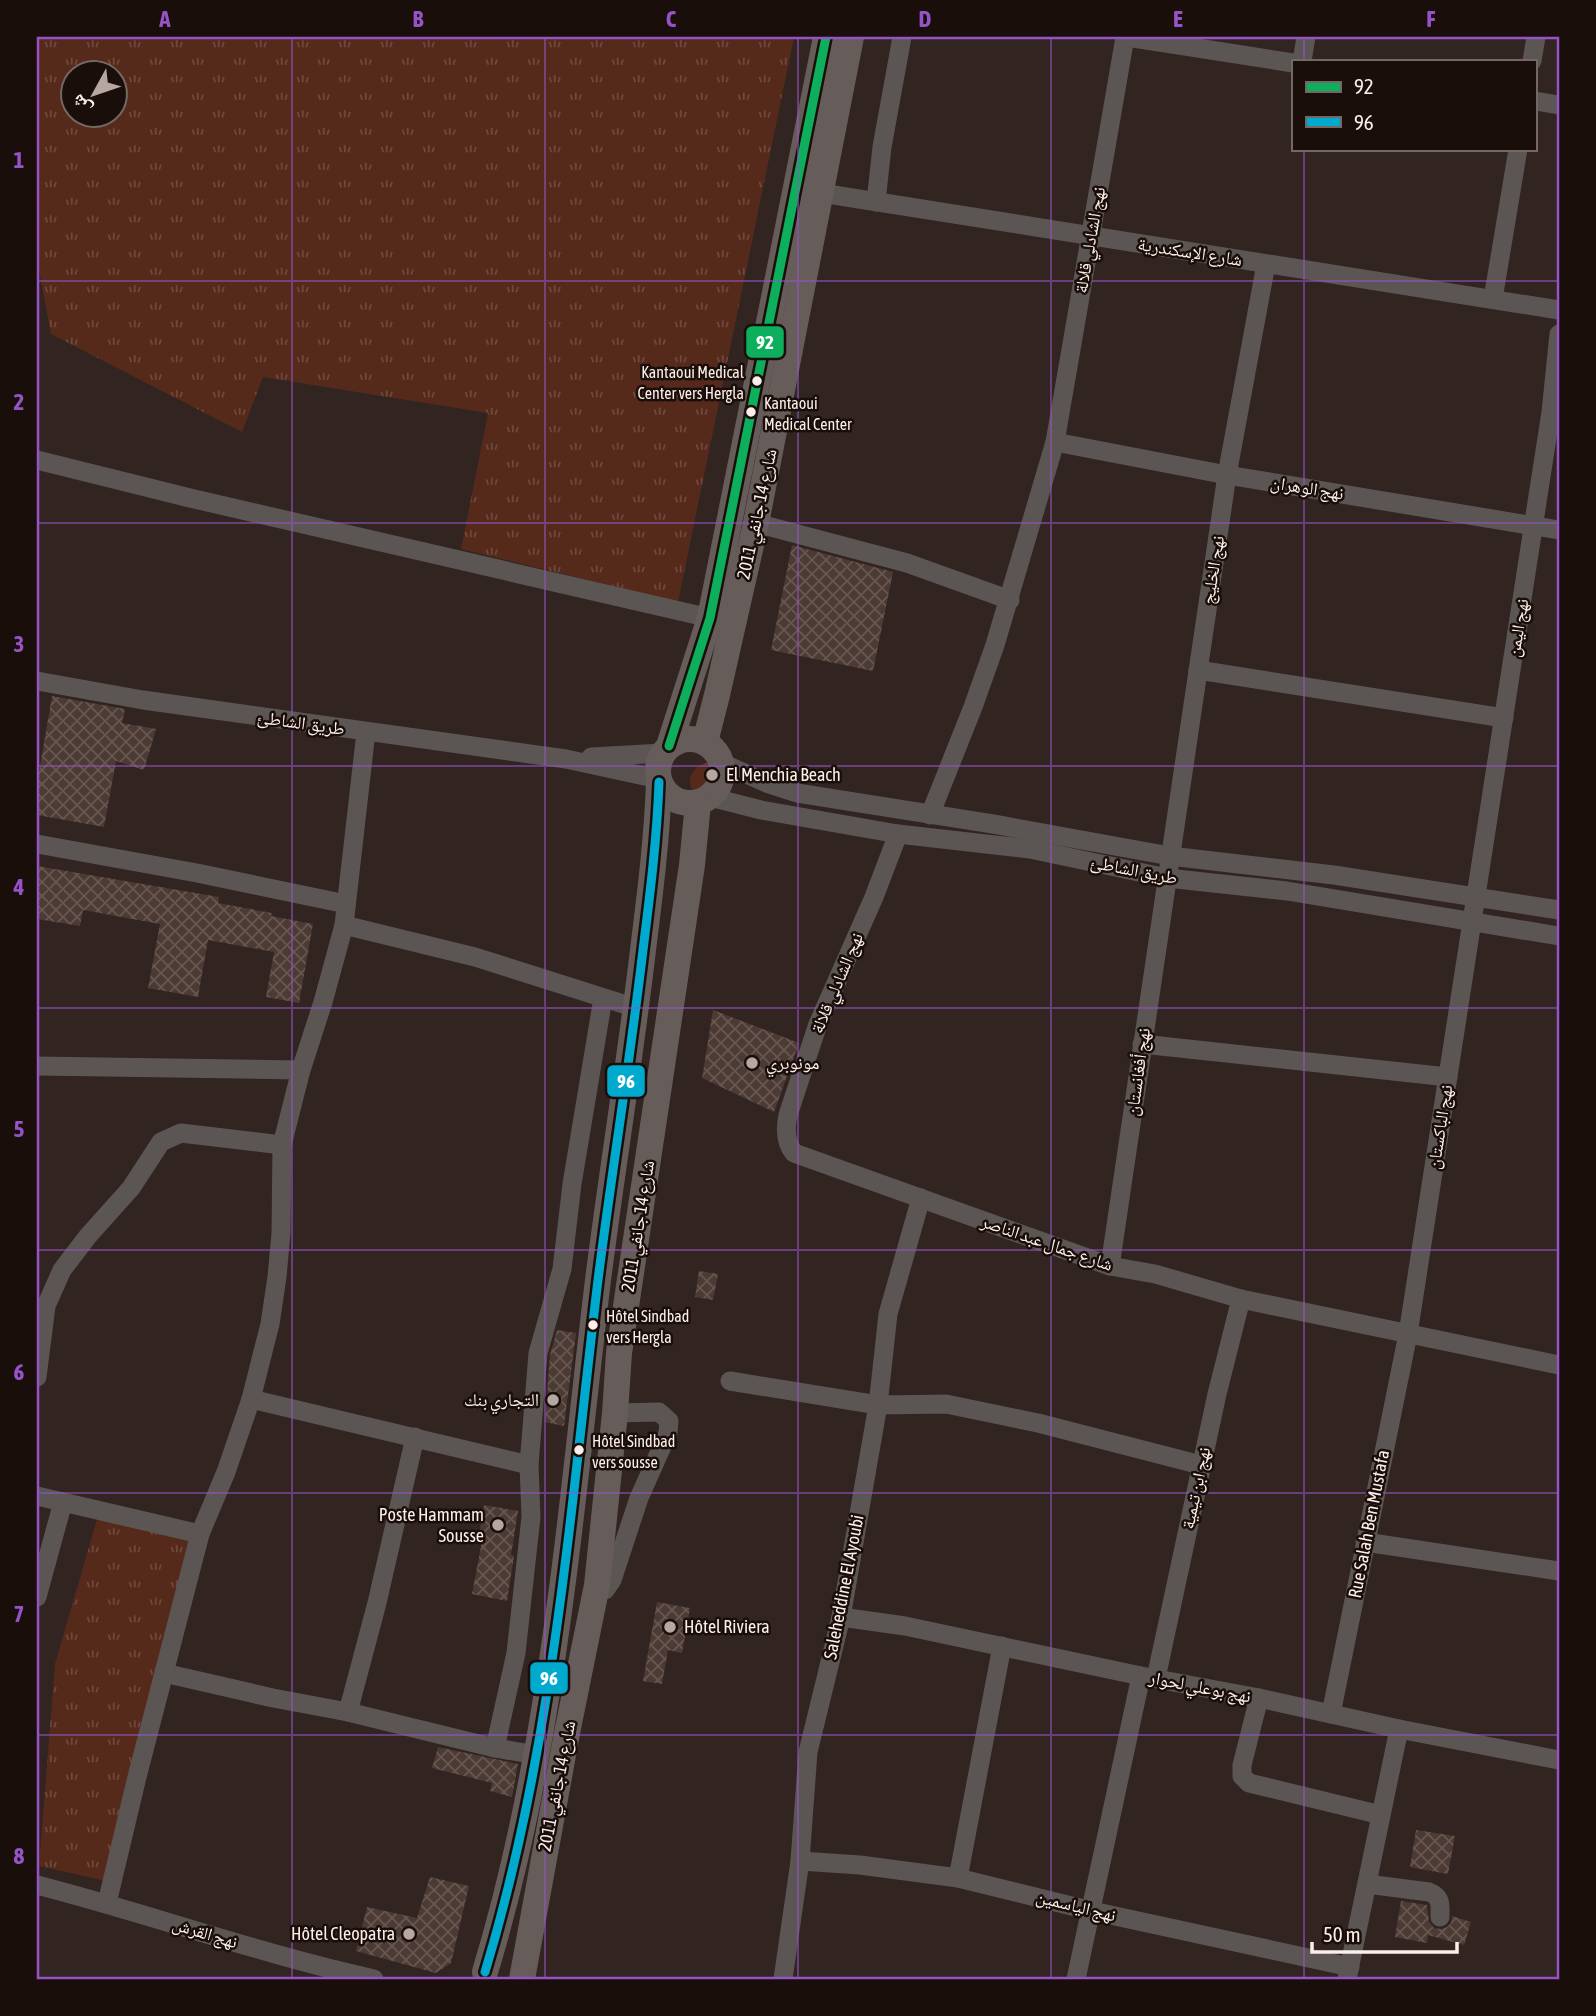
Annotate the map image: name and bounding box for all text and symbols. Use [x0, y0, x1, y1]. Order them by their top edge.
text: A [158, 6, 171, 32]
text: B [413, 6, 424, 32]
text: C [666, 6, 677, 32]
text: D [919, 6, 932, 32]
text: E [1173, 6, 1183, 32]
text: F [1426, 6, 1436, 32]
north arrow [60, 60, 130, 130]
legend [1292, 60, 1536, 150]
text: 92 [1354, 74, 1374, 98]
text: ش [66, 89, 97, 120]
text: 96 [1354, 110, 1374, 134]
text: 1 [14, 147, 25, 173]
street label: نهج الشادلي قلالة [1070, 185, 1114, 295]
street label: شارع الإسكندرية [1136, 233, 1244, 271]
line badge: 92 [745, 325, 785, 359]
text: 92 [756, 331, 774, 353]
place label: Kantaoui Medical Center vers Hergla [638, 363, 745, 403]
marker: Kantaoui Medical Center vers Hergla [750, 374, 764, 388]
text: 2 [14, 389, 24, 415]
place label: Kantaoui Medical Center [764, 394, 852, 433]
marker: Kantaoui Medical Center [744, 405, 758, 419]
street label: شارع 14 جانفي 2011 [732, 447, 785, 582]
street label: نهج الوهران [1269, 471, 1345, 506]
street label: نهج الخليج [1197, 534, 1230, 606]
street label: نهج اليمن [1503, 597, 1534, 659]
text: 3 [14, 631, 24, 657]
street label: طريق الشاطئ [256, 706, 346, 740]
place label: El Menchia Beach [726, 764, 841, 785]
marker: El Menchia Beach [704, 767, 720, 783]
street label: طريق الشاطئ [1089, 851, 1179, 889]
text: 4 [13, 874, 25, 900]
street label: نهج الشادلي قلالة [806, 929, 871, 1038]
street label: نهج أفغانستان [1121, 1027, 1156, 1118]
place label: مونوبري [766, 1052, 819, 1078]
marker: مونوبري [744, 1055, 760, 1071]
line badge: 96 [606, 1064, 646, 1098]
text: 96 [617, 1070, 635, 1092]
street label: نهج الباكستان [1422, 1083, 1459, 1171]
text: 5 [14, 1116, 25, 1142]
street label: شارع 14 جانفي 2011 [617, 1159, 663, 1294]
street label: شارع جمال عبد الناصر [977, 1210, 1116, 1276]
place label: Hôtel Sindbad vers Hergla [606, 1307, 689, 1347]
marker: Hôtel Sindbad vers Hergla [586, 1318, 600, 1332]
text: 6 [14, 1359, 25, 1385]
place label: التجاري بنك [464, 1389, 539, 1415]
marker: التجاري بنك [545, 1392, 561, 1408]
place label: Hôtel Sindbad vers sousse [592, 1432, 675, 1471]
marker: Hôtel Sindbad vers sousse [572, 1443, 586, 1457]
street label: نهج ابن تيمية [1177, 1445, 1216, 1531]
street label: Rue Salah Ben Mustafa [1344, 1448, 1393, 1600]
place label: Poste Hammam Sousse [379, 1504, 484, 1546]
street label: Saleheddine El Ayoubi [819, 1513, 868, 1661]
marker: Poste Hammam Sousse [490, 1517, 506, 1533]
text: 7 [14, 1601, 24, 1627]
place label: Hôtel Riviera [684, 1616, 770, 1637]
marker: Hôtel Riviera [662, 1619, 678, 1635]
line badge: 96 [529, 1661, 569, 1695]
street label: نهج بوعلي لحوار [1145, 1666, 1253, 1711]
text: 96 [540, 1667, 558, 1689]
street label: شارع 14 جانفي 2011 [534, 1719, 584, 1854]
text: 8 [14, 1843, 25, 1869]
street label: نهج الياسمين [1033, 1885, 1118, 1928]
scale bar [1312, 1911, 1458, 1955]
street label: نهج القرش [170, 1913, 240, 1954]
text: 50 m [1323, 1922, 1361, 1946]
place label: Hôtel Cleopatra [291, 1923, 395, 1944]
marker: Hôtel Cleopatra [401, 1926, 417, 1942]

